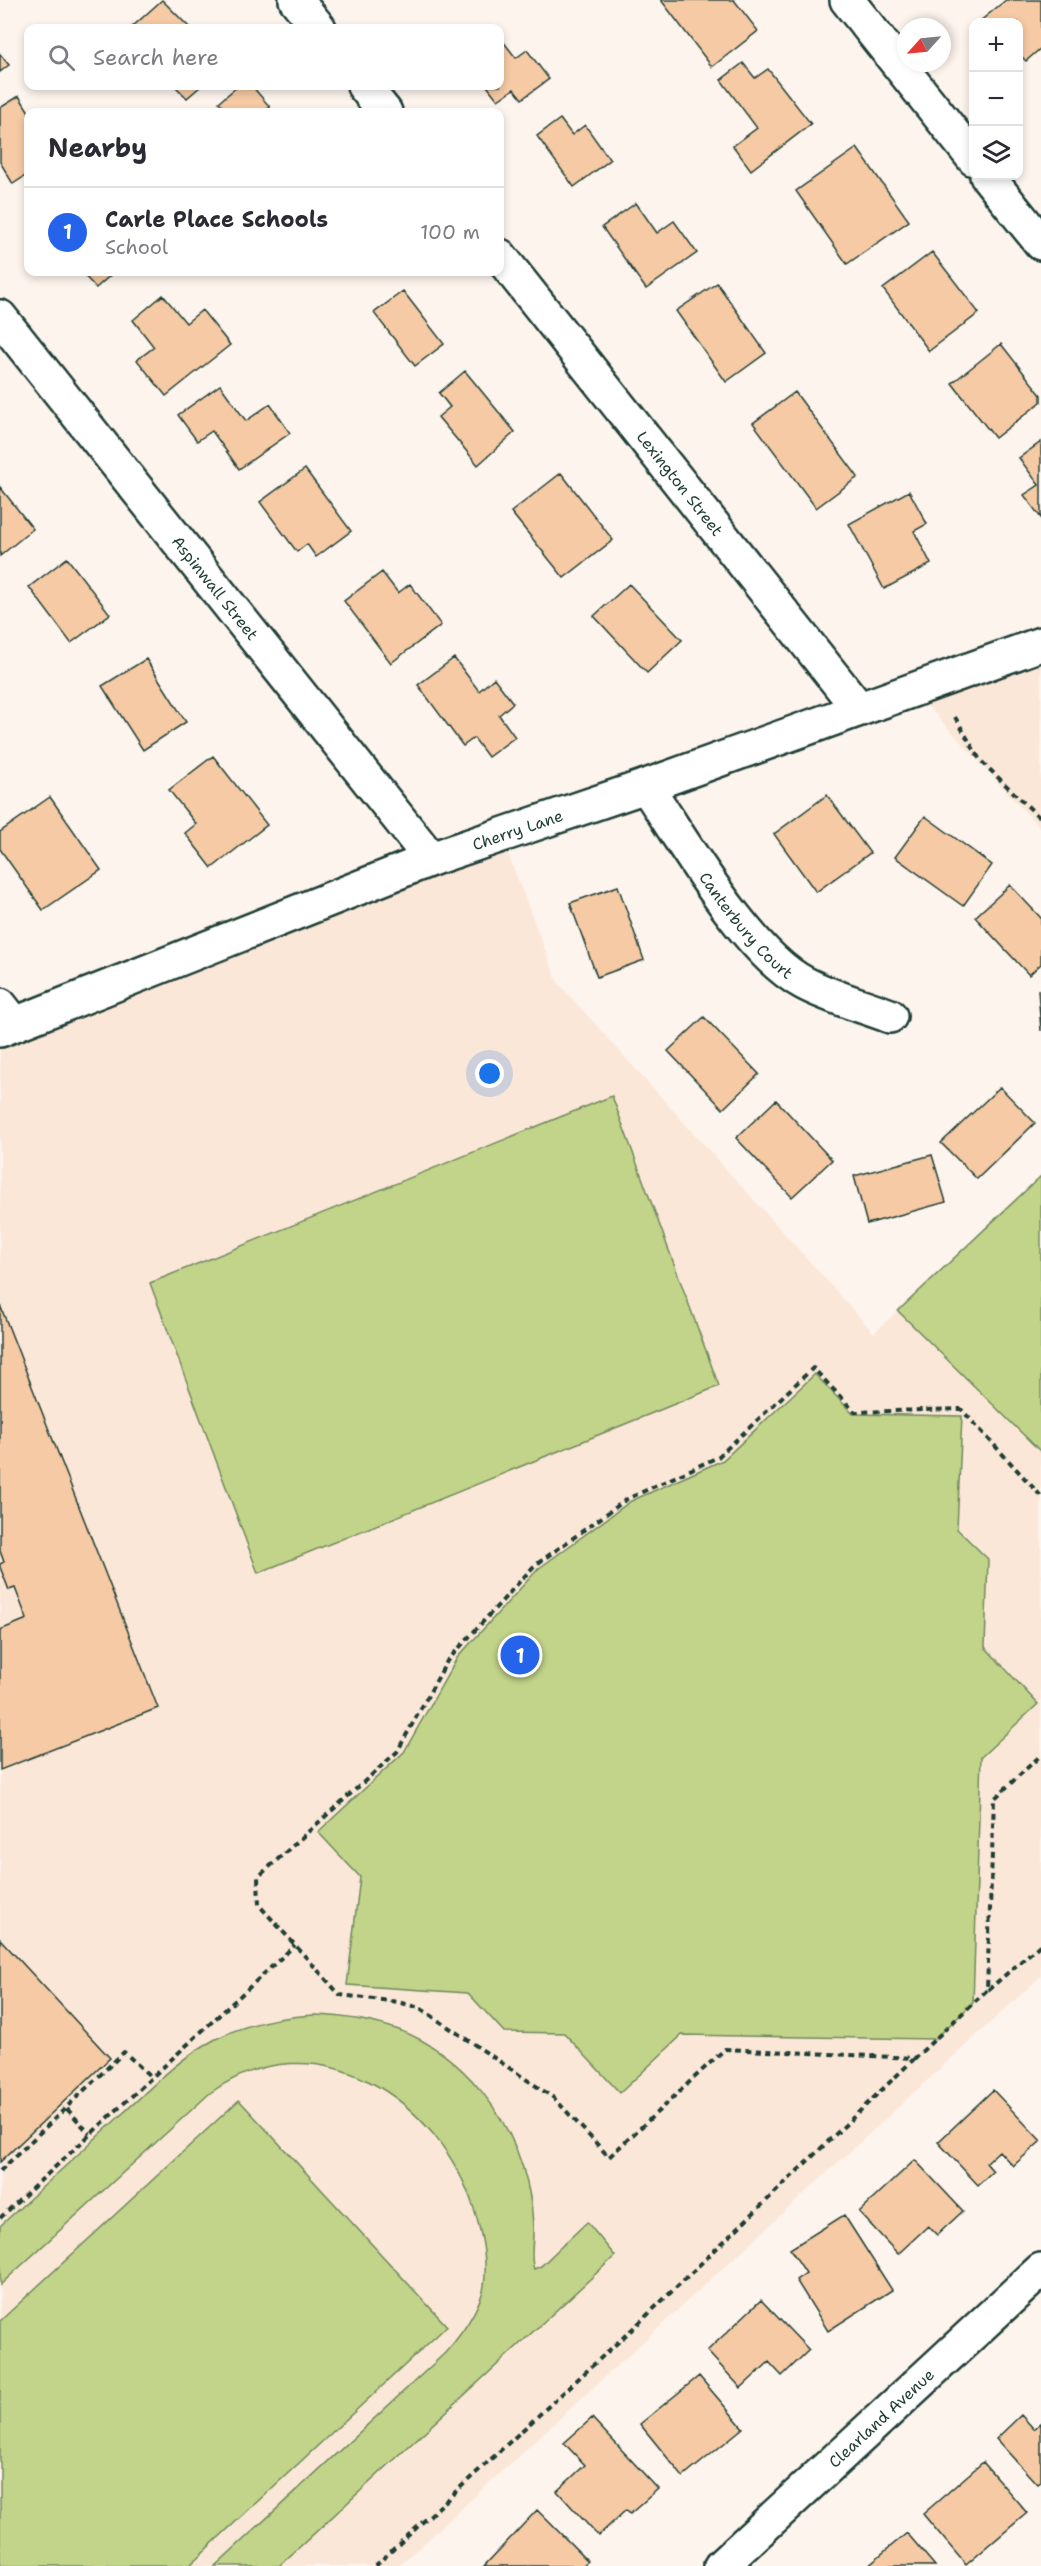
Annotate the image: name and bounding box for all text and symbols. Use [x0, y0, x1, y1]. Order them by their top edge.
north arrow [897, 18, 951, 72]
map controls [969, 18, 1023, 180]
button: + [969, 18, 1023, 72]
search box [24, 24, 504, 90]
icon: search [45, 41, 78, 74]
text: Search here [93, 43, 219, 72]
button: − [969, 72, 1023, 126]
button: layers [969, 126, 1023, 180]
text: Nearby [48, 130, 147, 165]
text: Carle Place Schools [105, 205, 328, 234]
text: 1 [63, 219, 72, 245]
text: 100 m [420, 219, 480, 245]
text: School [105, 234, 168, 260]
street label: Lexington Street [632, 427, 728, 540]
street label: Aspinwall Street [167, 531, 263, 644]
street label: Cherry Lane [469, 805, 566, 855]
street label: Canterbury Court [695, 868, 797, 983]
your location [475, 1059, 504, 1088]
pin: 1 [500, 1632, 540, 1678]
street label: Clearland Avenue [824, 2364, 938, 2472]

